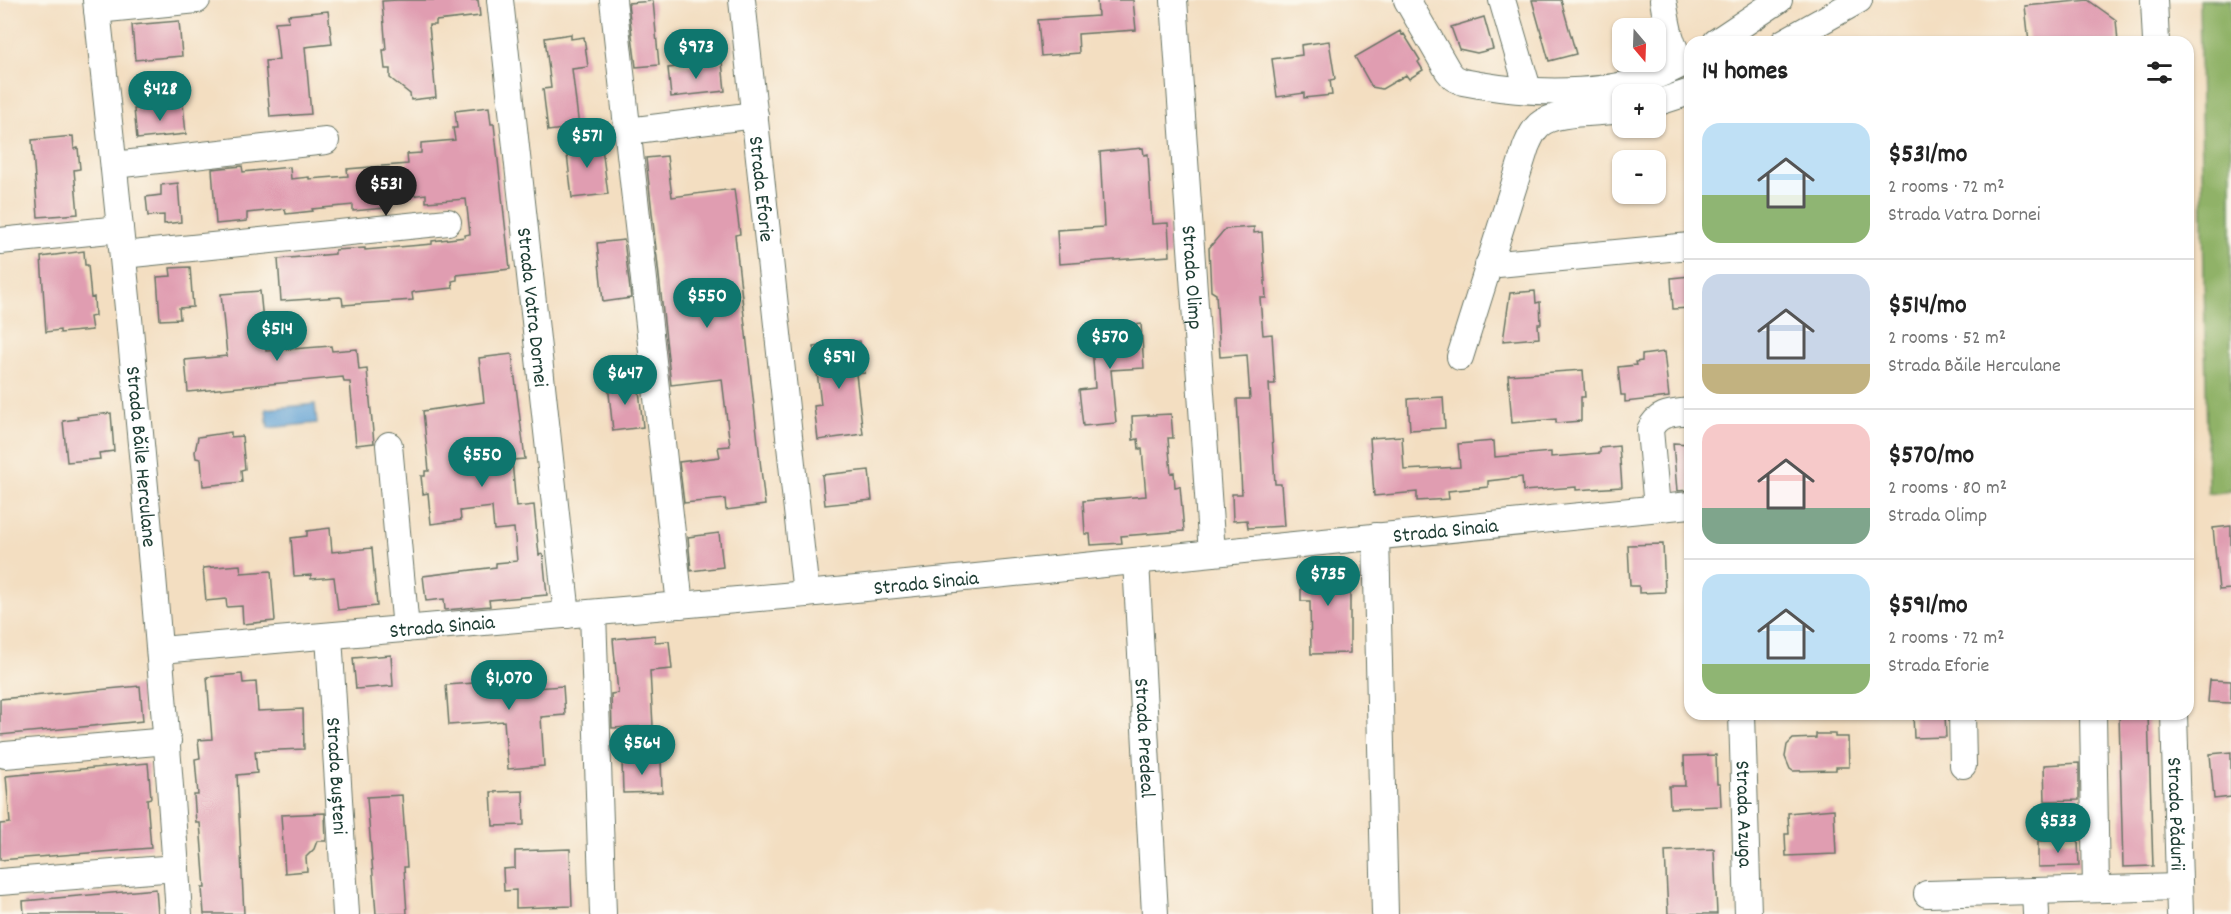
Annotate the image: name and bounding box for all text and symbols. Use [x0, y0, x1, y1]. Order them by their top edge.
north arrow [1612, 18, 1666, 72]
map controls [1612, 18, 1666, 204]
pin: $973 [660, 29, 732, 80]
text: $973 [678, 34, 714, 62]
text: 14 homes [1702, 54, 1788, 91]
icon: filters [2143, 56, 2176, 89]
pin: $428 [124, 71, 196, 122]
text: $428 [142, 76, 178, 104]
button: + [1612, 84, 1666, 138]
pin: $571 [551, 118, 623, 169]
text: $571 [571, 123, 603, 151]
street label: Strada Eforie [739, 135, 780, 244]
text: $531/mo [1888, 137, 1967, 174]
icon: home [1750, 147, 1822, 219]
button: − [1612, 150, 1666, 204]
pin: $531 [350, 166, 422, 217]
text: $531 [370, 171, 402, 199]
text: 2 rooms · 72 m² [1888, 174, 2004, 202]
text: Strada Vatra Dornei [1888, 202, 2040, 230]
street label: Strada Olimp [1172, 225, 1209, 331]
street label: Strada Vatra Dornei [507, 226, 554, 389]
pin: $550 [671, 278, 743, 329]
text: $550 [687, 283, 727, 311]
text: $514/mo [1888, 288, 1967, 325]
icon: home [1750, 298, 1822, 370]
pin: $514 [241, 311, 313, 362]
text: $514 [261, 316, 293, 344]
pin: $570 [1074, 319, 1146, 370]
text: $570 [1091, 324, 1129, 352]
text: 2 rooms · 52 m² [1888, 325, 2006, 353]
pin: $591 [803, 339, 875, 390]
text: $591 [823, 344, 855, 372]
text: Strada Băile Herculane [1888, 353, 2061, 381]
pin: $647 [589, 355, 661, 406]
text: $647 [607, 360, 643, 388]
street label: Strada Băile Herculane [116, 365, 163, 549]
pin: $550 [446, 437, 518, 488]
text: $570/mo [1888, 438, 1974, 475]
text: $550 [462, 442, 502, 470]
icon: home [1750, 448, 1822, 520]
text: 2 rooms · 80 m² [1888, 475, 2007, 503]
text: Strada Olimp [1888, 503, 1987, 531]
street label: Strada Sinaia [1392, 512, 1501, 553]
pin: $735 [1292, 556, 1364, 607]
text: $735 [1310, 561, 1346, 589]
street label: Strada Sinaia [872, 565, 981, 605]
text: $591/mo [1888, 588, 1968, 625]
icon: home [1750, 598, 1822, 670]
street label: Strada Sinaia [388, 609, 497, 648]
text: 2 rooms · 72 m² [1888, 625, 2004, 653]
text: Strada Eforie [1888, 653, 1989, 681]
pin: $1,070 [460, 660, 558, 711]
text: $1,070 [485, 665, 533, 693]
street label: Strada Predeal [1124, 677, 1161, 799]
street label: Strada Bușteni [316, 716, 353, 836]
pin: $564 [606, 725, 678, 776]
text: $564 [623, 730, 661, 758]
street label: Strada Pădurii [2157, 757, 2191, 871]
street label: Strada Azuga [1725, 760, 1759, 869]
pin: $533 [2022, 803, 2094, 854]
text: $533 [2039, 808, 2077, 836]

